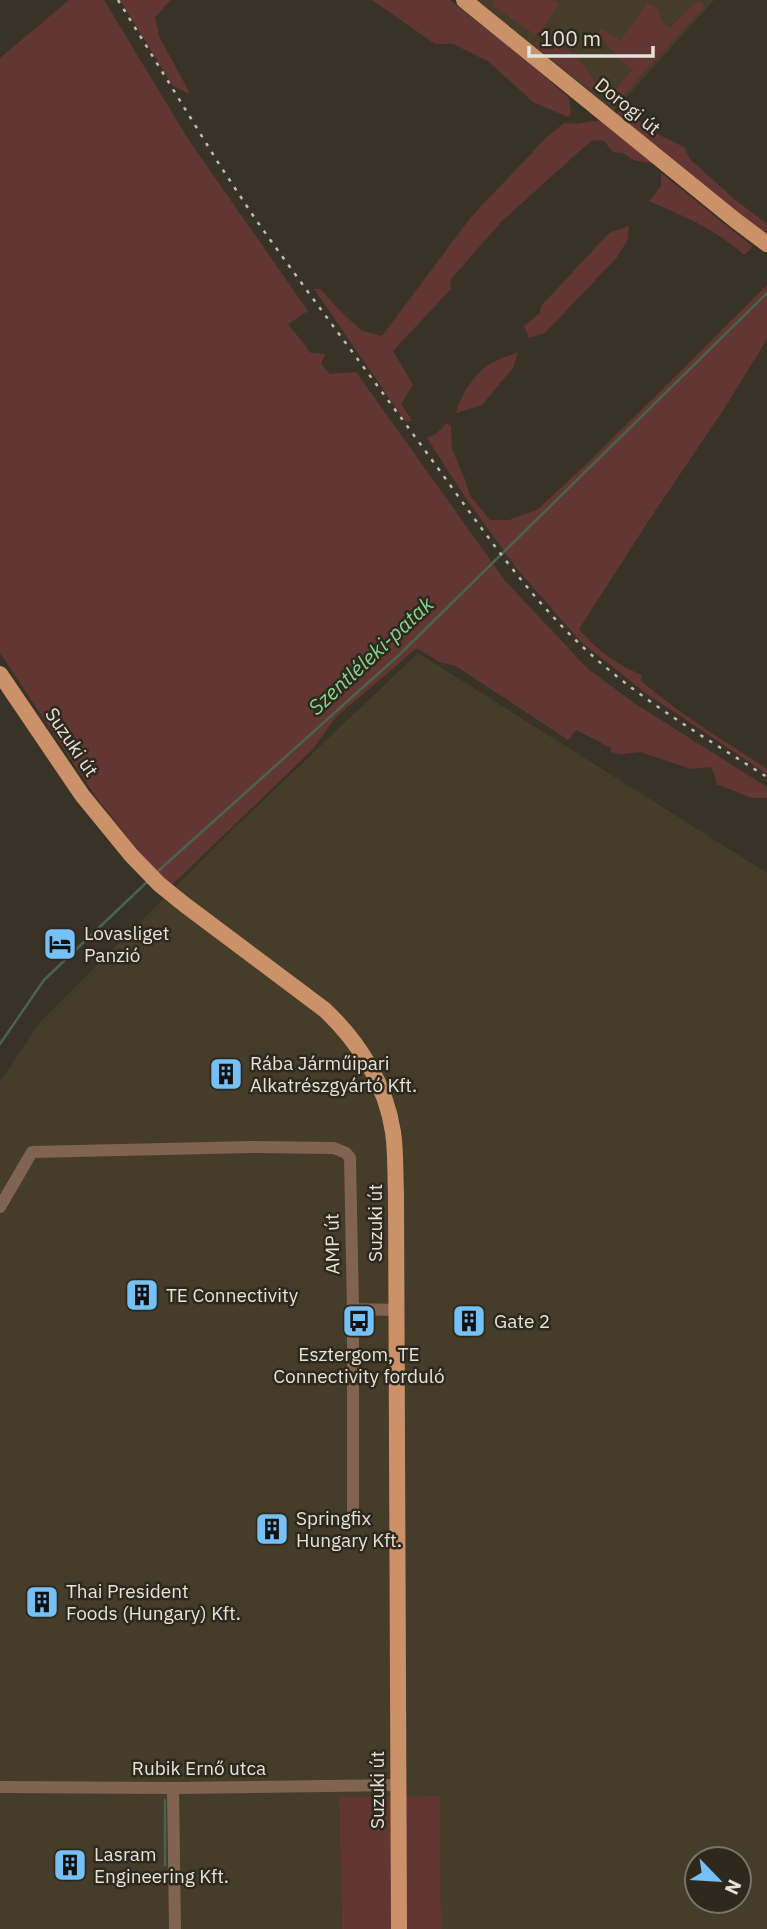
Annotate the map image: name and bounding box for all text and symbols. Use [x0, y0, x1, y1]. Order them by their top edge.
scale bar [529, 14, 653, 58]
text: 100 m [540, 24, 601, 52]
street label: Dorogi út [590, 72, 666, 140]
water label: Szentléleki-patak [302, 589, 440, 721]
street label: Suzuki út [40, 703, 104, 781]
place label: Lovasliget Panzió [84, 921, 169, 967]
hotel icon: Lovasliget Panzió [41, 925, 79, 963]
place label: Rába Járműipari Alkatrészgyártó Kft. [250, 1051, 417, 1097]
building icon: Rába Járműipari Alkatrészgyártó Kft. [207, 1055, 245, 1093]
street label: Suzuki út [363, 1184, 387, 1262]
street label: AMP út [319, 1213, 345, 1275]
building icon: TE Connectivity [123, 1276, 161, 1314]
place label: TE Connectivity [166, 1283, 299, 1307]
bus stop icon: Esztergom, TE Connectivity forduló [340, 1302, 378, 1340]
building icon: Gate 2 [450, 1302, 488, 1340]
place label: Gate 2 [494, 1309, 550, 1333]
place label: Esztergom, TE Connectivity forduló [273, 1342, 445, 1388]
place label: Springfix Hungary Kft. [296, 1506, 402, 1552]
building icon: Springfix Hungary Kft. [253, 1510, 291, 1548]
place label: Thai President Foods (Hungary) Kft. [66, 1579, 241, 1625]
building icon: Thai President Foods (Hungary) Kft. [23, 1583, 61, 1621]
street label: Suzuki út [365, 1751, 389, 1829]
street label: Rubik Ernő utca [132, 1756, 266, 1780]
place label: Lasram Engineering Kft. [94, 1842, 229, 1888]
north arrow [683, 1845, 753, 1915]
building icon: Lasram Engineering Kft. [51, 1846, 89, 1884]
text: N [720, 1876, 747, 1898]

